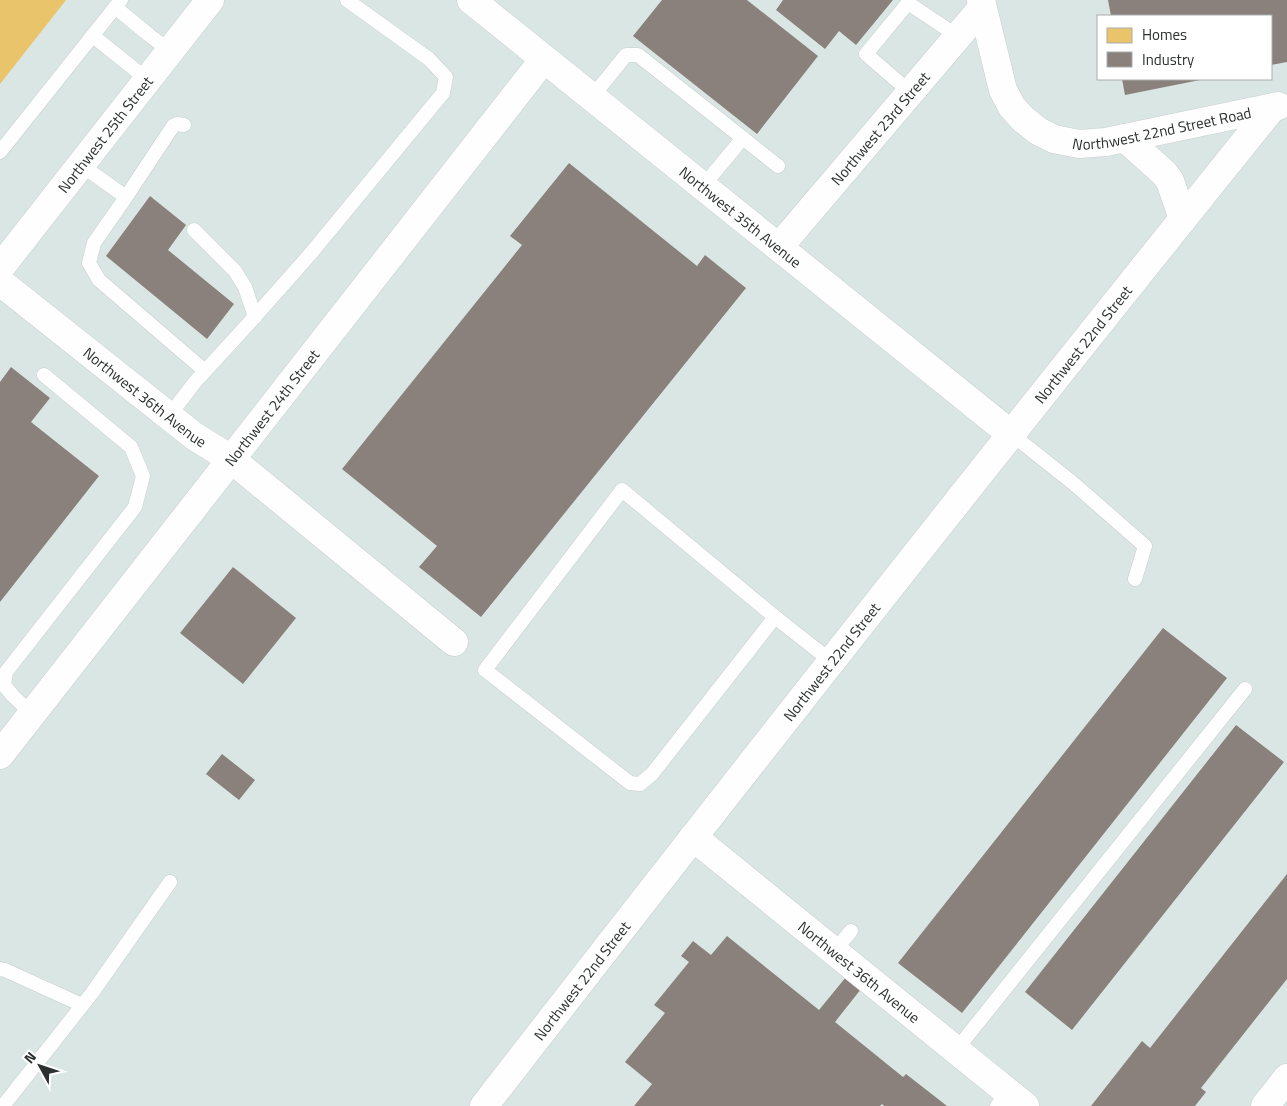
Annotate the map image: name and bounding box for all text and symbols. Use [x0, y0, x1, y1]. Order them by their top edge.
legend [1097, 15, 1272, 80]
text: Homes [1142, 23, 1187, 46]
text: Industry [1142, 48, 1194, 71]
street label: Northwest 23rd Street [825, 66, 935, 190]
street label: Northwest 25th Street [52, 70, 158, 198]
street label: Northwest 22nd Street Road [1070, 100, 1253, 156]
street label: Northwest 35th Avenue [674, 160, 807, 273]
street label: Northwest 22nd Street [1028, 279, 1138, 408]
street label: Northwest 36th Avenue [78, 341, 211, 453]
street label: Northwest 24th Street [218, 344, 325, 471]
street label: Northwest 22nd Street [777, 597, 886, 726]
street label: Northwest 22nd Street [528, 915, 636, 1045]
street label: Northwest 36th Avenue [793, 915, 925, 1028]
north arrow [15, 1041, 65, 1091]
text: N [18, 1047, 41, 1068]

